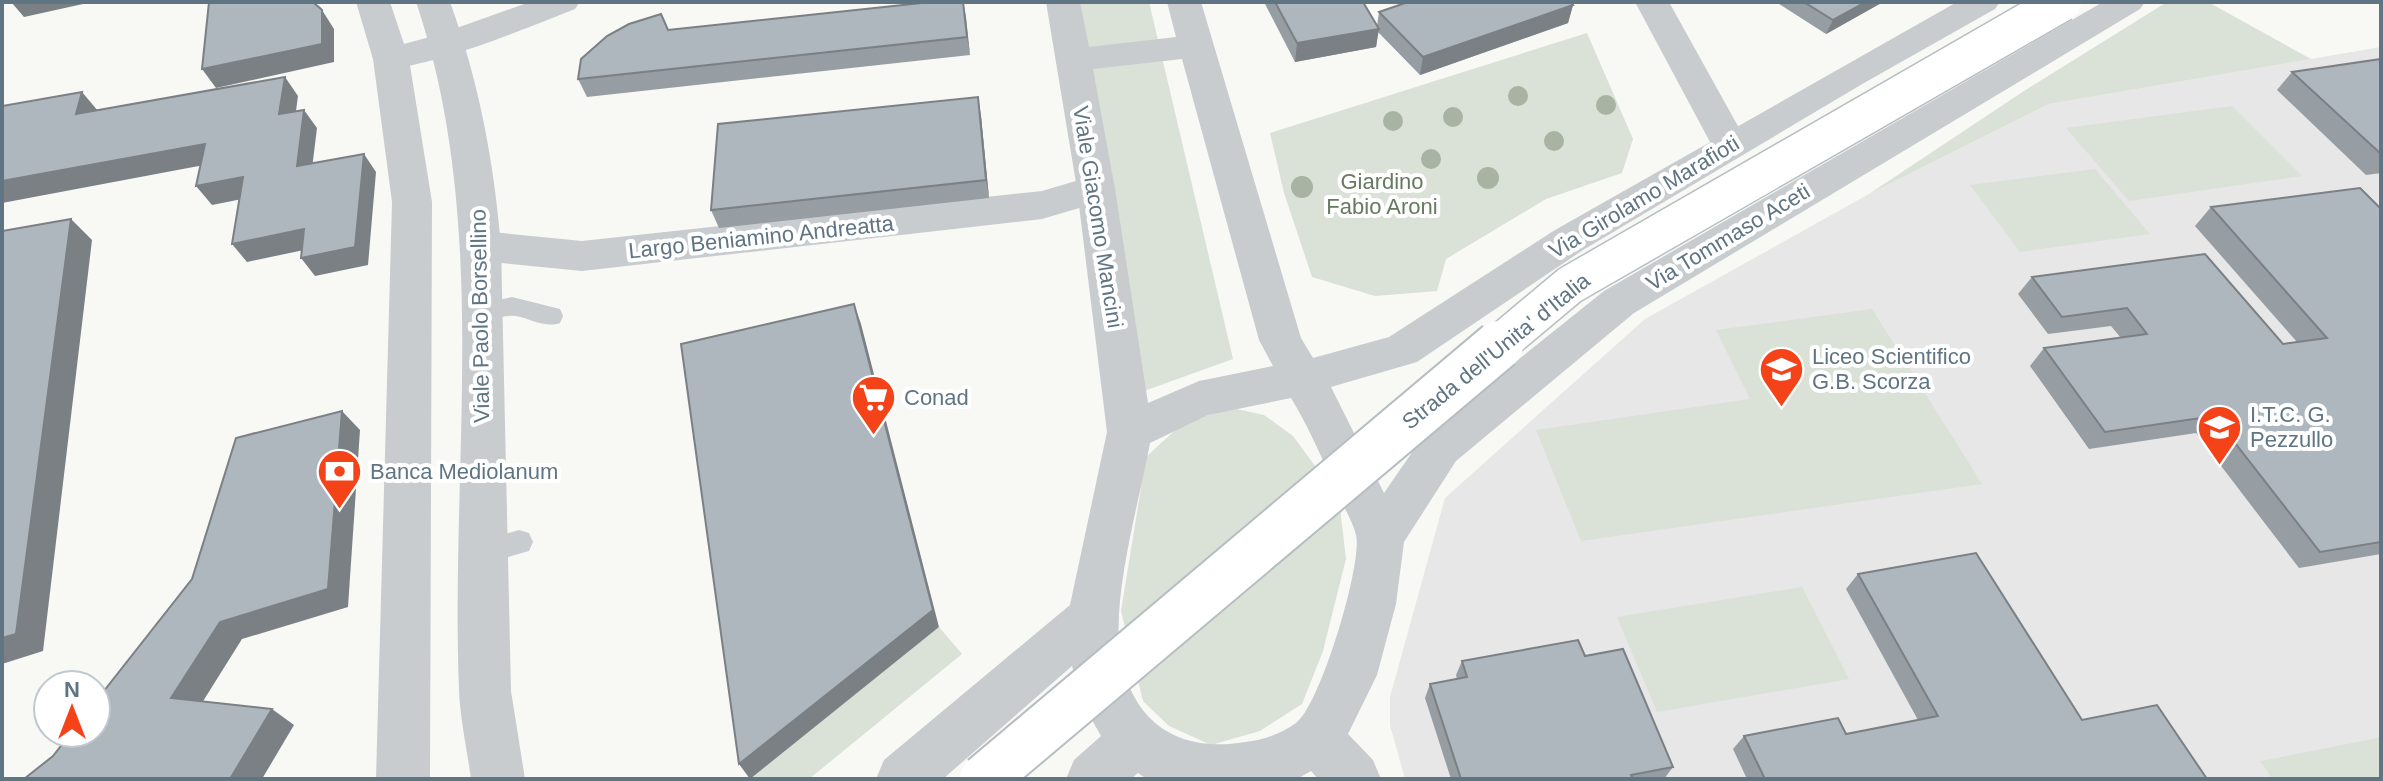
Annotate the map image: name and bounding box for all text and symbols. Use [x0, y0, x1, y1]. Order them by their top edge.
street label: Viale Giacomo Mancini [1068, 104, 1128, 330]
street label: Via Girolamo Marafioti [1544, 130, 1744, 264]
park label: Giardino Fabio Aroni [1326, 169, 1438, 219]
street label: Via Tommaso Aceti [1642, 178, 1814, 296]
street label: Viale Paolo Borsellino [466, 209, 494, 423]
street label: Largo Beniamino Andreatta [627, 211, 896, 263]
street label: Strada dell'Unita' d'Italia [1397, 267, 1595, 434]
place label: Liceo Scientifico G.B. Scorza [1812, 344, 1971, 394]
school or university icon: Liceo Scientifico G.B. Scorza [1757, 345, 1805, 408]
supermarket icon: Conad [849, 373, 897, 436]
place label: Conad [904, 385, 969, 410]
place label: I.T.C. G. Pezzullo [2250, 402, 2333, 452]
school or university icon: I.T.C. G. Pezzullo [2195, 403, 2243, 466]
bank icon: Banca Mediolanum [315, 447, 363, 510]
place label: Banca Mediolanum [370, 459, 558, 484]
north arrow [32, 669, 112, 749]
text: N [64, 677, 80, 702]

